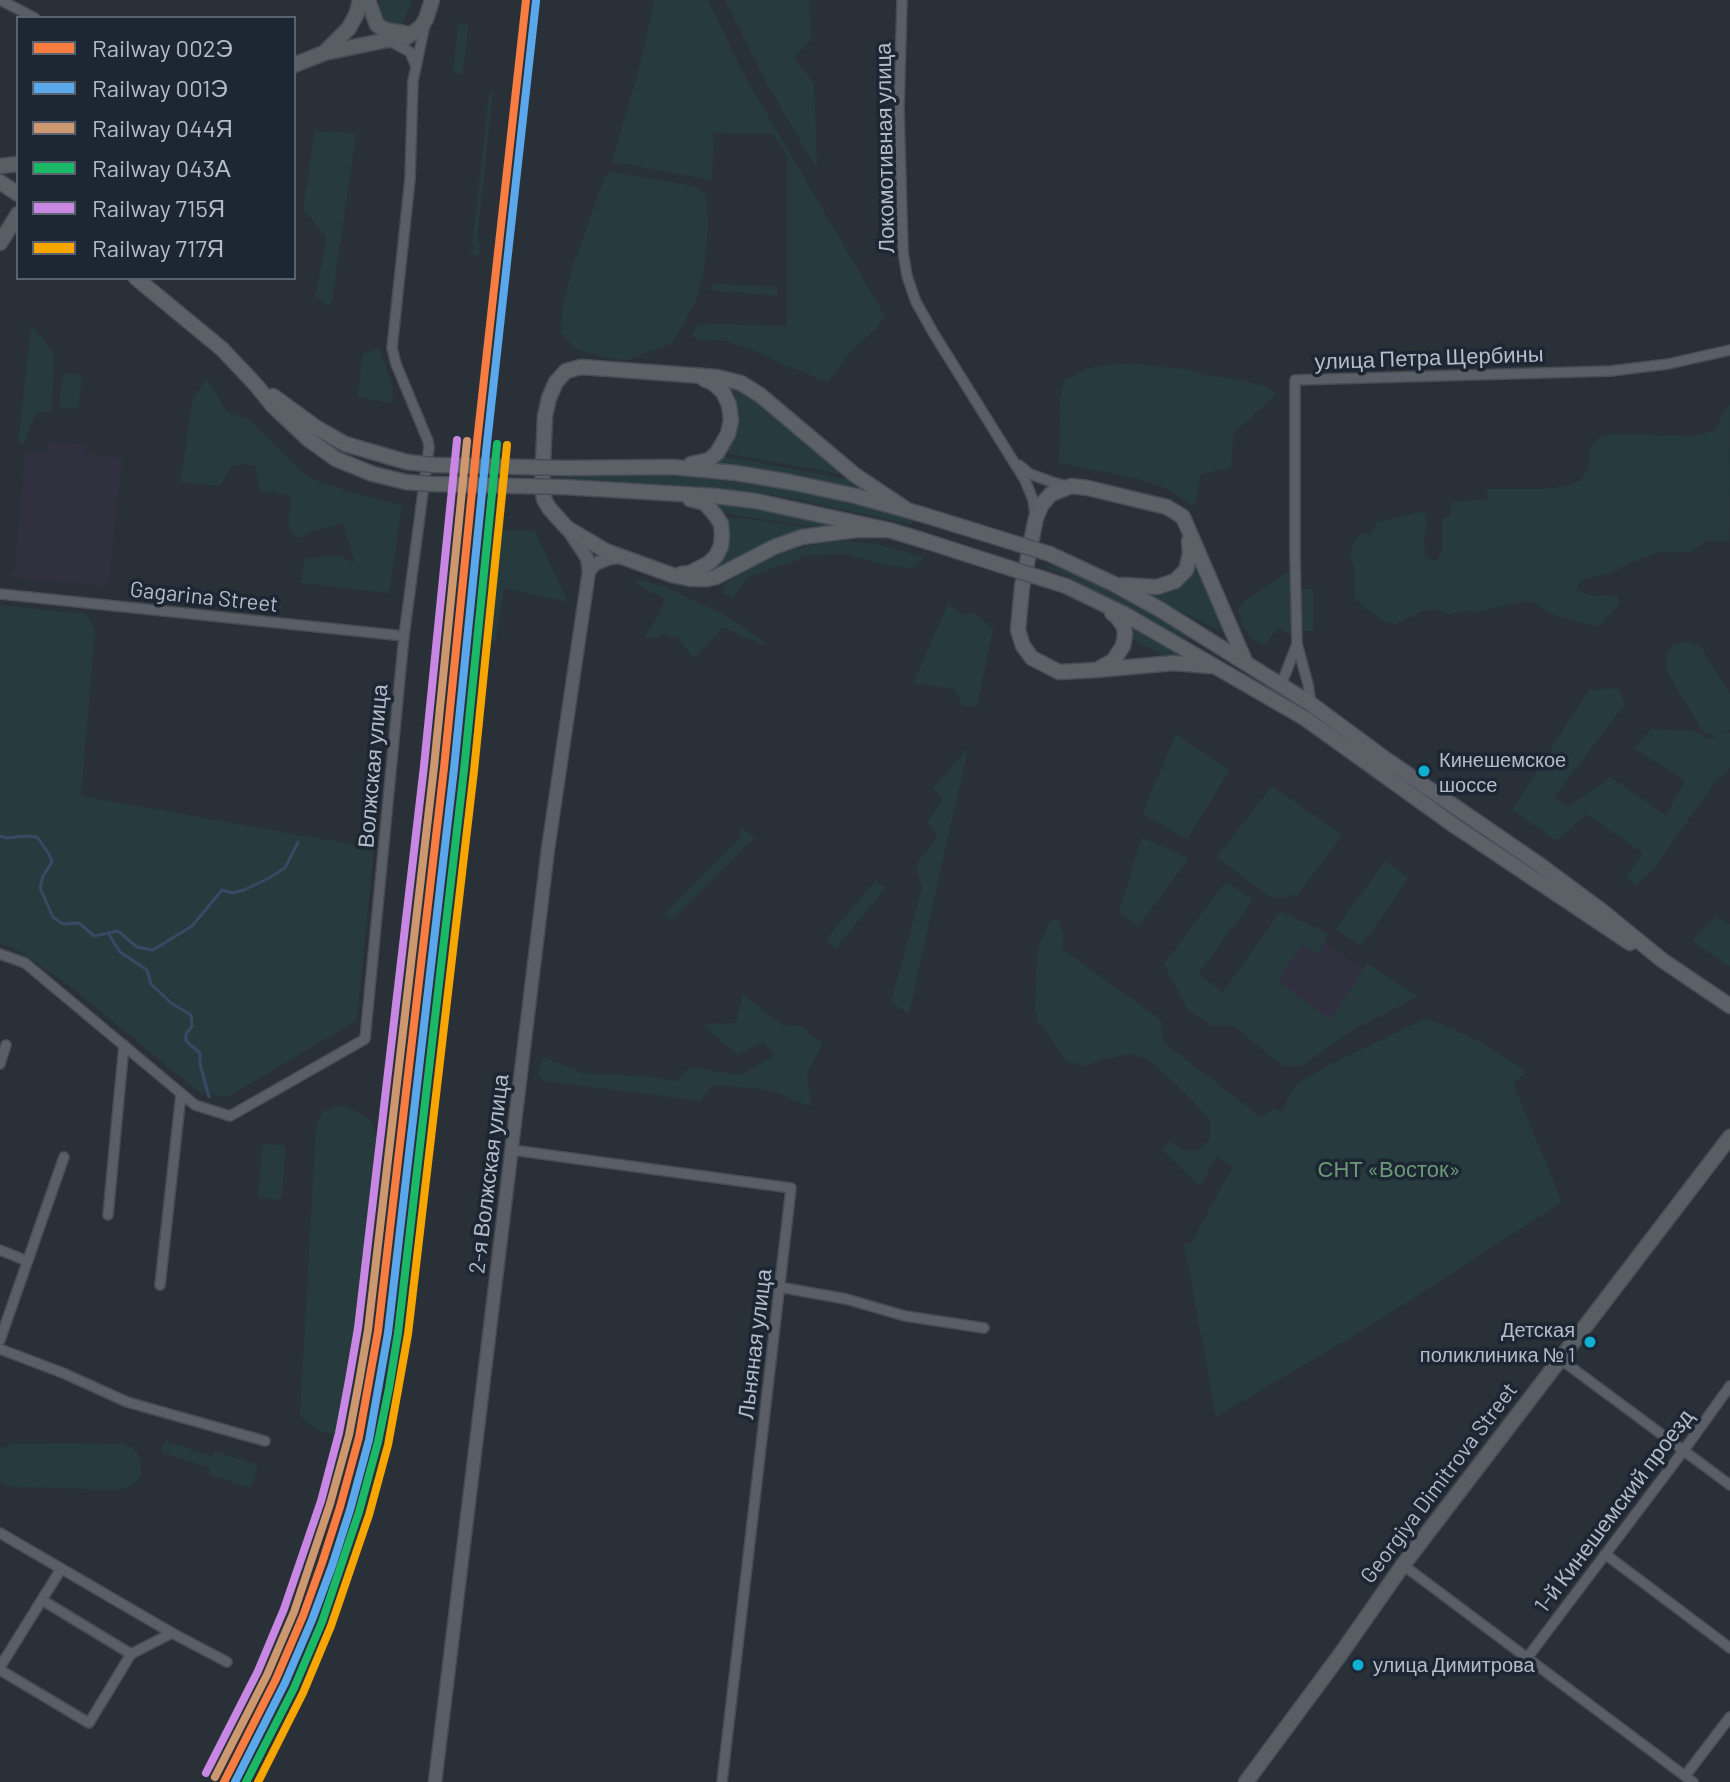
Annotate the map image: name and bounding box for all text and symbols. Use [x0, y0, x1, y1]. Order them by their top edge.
legend [16, 16, 296, 280]
text: Railway 002Э [92, 33, 233, 62]
street label: Локомотивная улица [870, 42, 900, 254]
text: Railway 001Э [92, 73, 228, 102]
text: Railway 044Я [92, 113, 233, 142]
text: Railway 043А [92, 153, 231, 182]
text: Railway 715Я [92, 193, 225, 222]
text: Railway 717Я [92, 233, 224, 262]
street label: улица Петра Щербины [1314, 341, 1544, 375]
street label: Gagarina Street [129, 576, 279, 618]
street label: Волжская улица [353, 683, 393, 849]
place label: Кинешемское шоссе [1439, 748, 1566, 795]
marker: Кинешемское шоссе [1416, 763, 1432, 779]
street label: 2-я Волжская улица [464, 1073, 514, 1275]
park label: СНТ «Восток» [1318, 1157, 1460, 1183]
street label: Льняная улица [733, 1267, 777, 1421]
place label: Детская поликлиника № 1 [1420, 1318, 1575, 1365]
marker: Детская поликлиника № 1 [1582, 1334, 1598, 1350]
street label: Georgiya Dimitrova Street [1355, 1378, 1523, 1588]
street label: 1-й Кинешемский проезд [1529, 1404, 1699, 1618]
place label: улица Димитрова [1373, 1653, 1535, 1677]
marker: улица Димитрова [1350, 1657, 1366, 1673]

